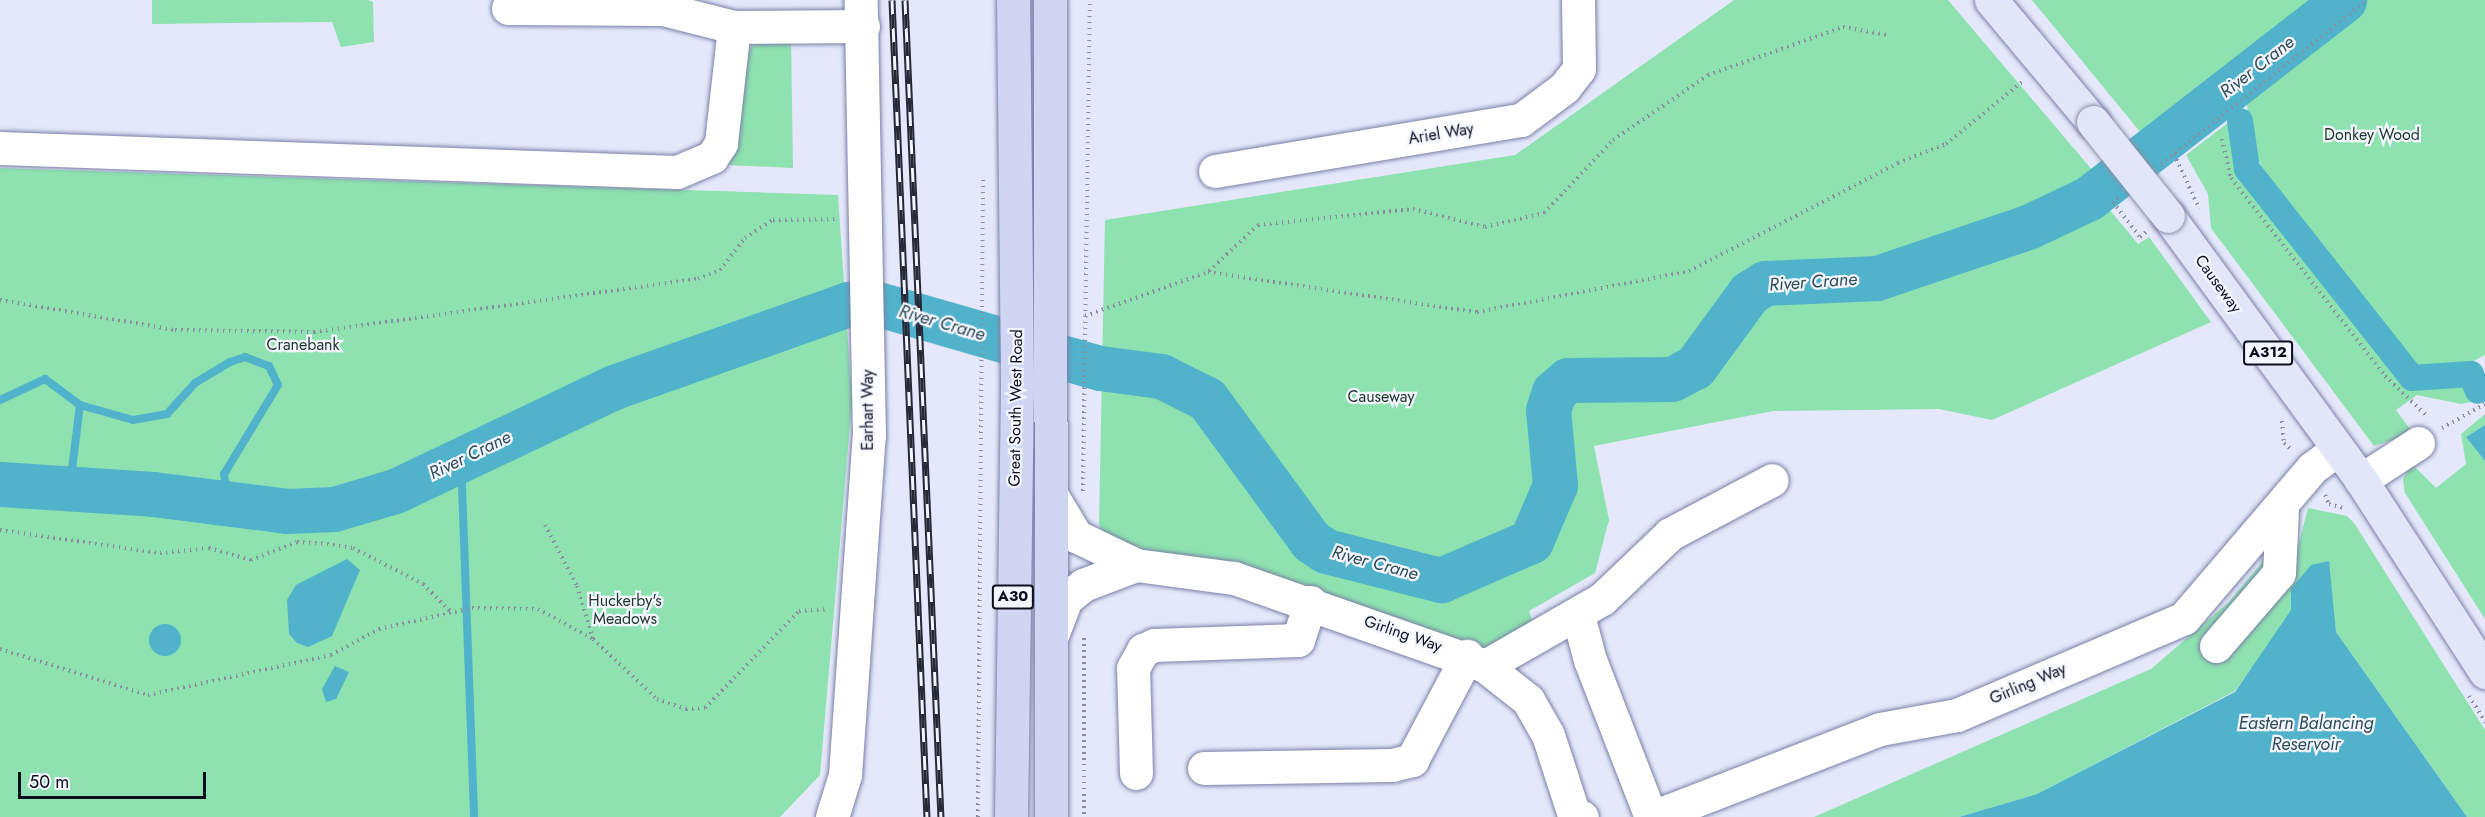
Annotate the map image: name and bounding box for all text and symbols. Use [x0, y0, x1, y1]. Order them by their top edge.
water label: River Crane [2216, 31, 2298, 103]
street label: Ariel Way [1407, 119, 1475, 149]
park label: Donkey Wood [2324, 125, 2420, 145]
street label: Causeway [2191, 251, 2245, 317]
water label: River Crane [1768, 268, 1858, 296]
water label: River Crane [897, 300, 987, 346]
street label: Great South West Road [1005, 329, 1027, 487]
park label: Cranebank [266, 335, 340, 355]
road number: A312 [2242, 341, 2294, 365]
street label: Earhart Way [858, 369, 878, 451]
park label: Causeway [1347, 387, 1415, 407]
water label: River Crane [426, 426, 514, 484]
water label: River Crane [1330, 541, 1420, 585]
road number: A30 [990, 585, 1036, 609]
park label: Huckerby's Meadows [588, 591, 662, 629]
street label: Girling Way [1362, 612, 1444, 656]
street label: Girling Way [1987, 659, 2069, 709]
water label: Eastern Balancing Reservoir [2238, 713, 2374, 756]
scale bar [21, 760, 208, 798]
text: 50 m [29, 769, 69, 795]

